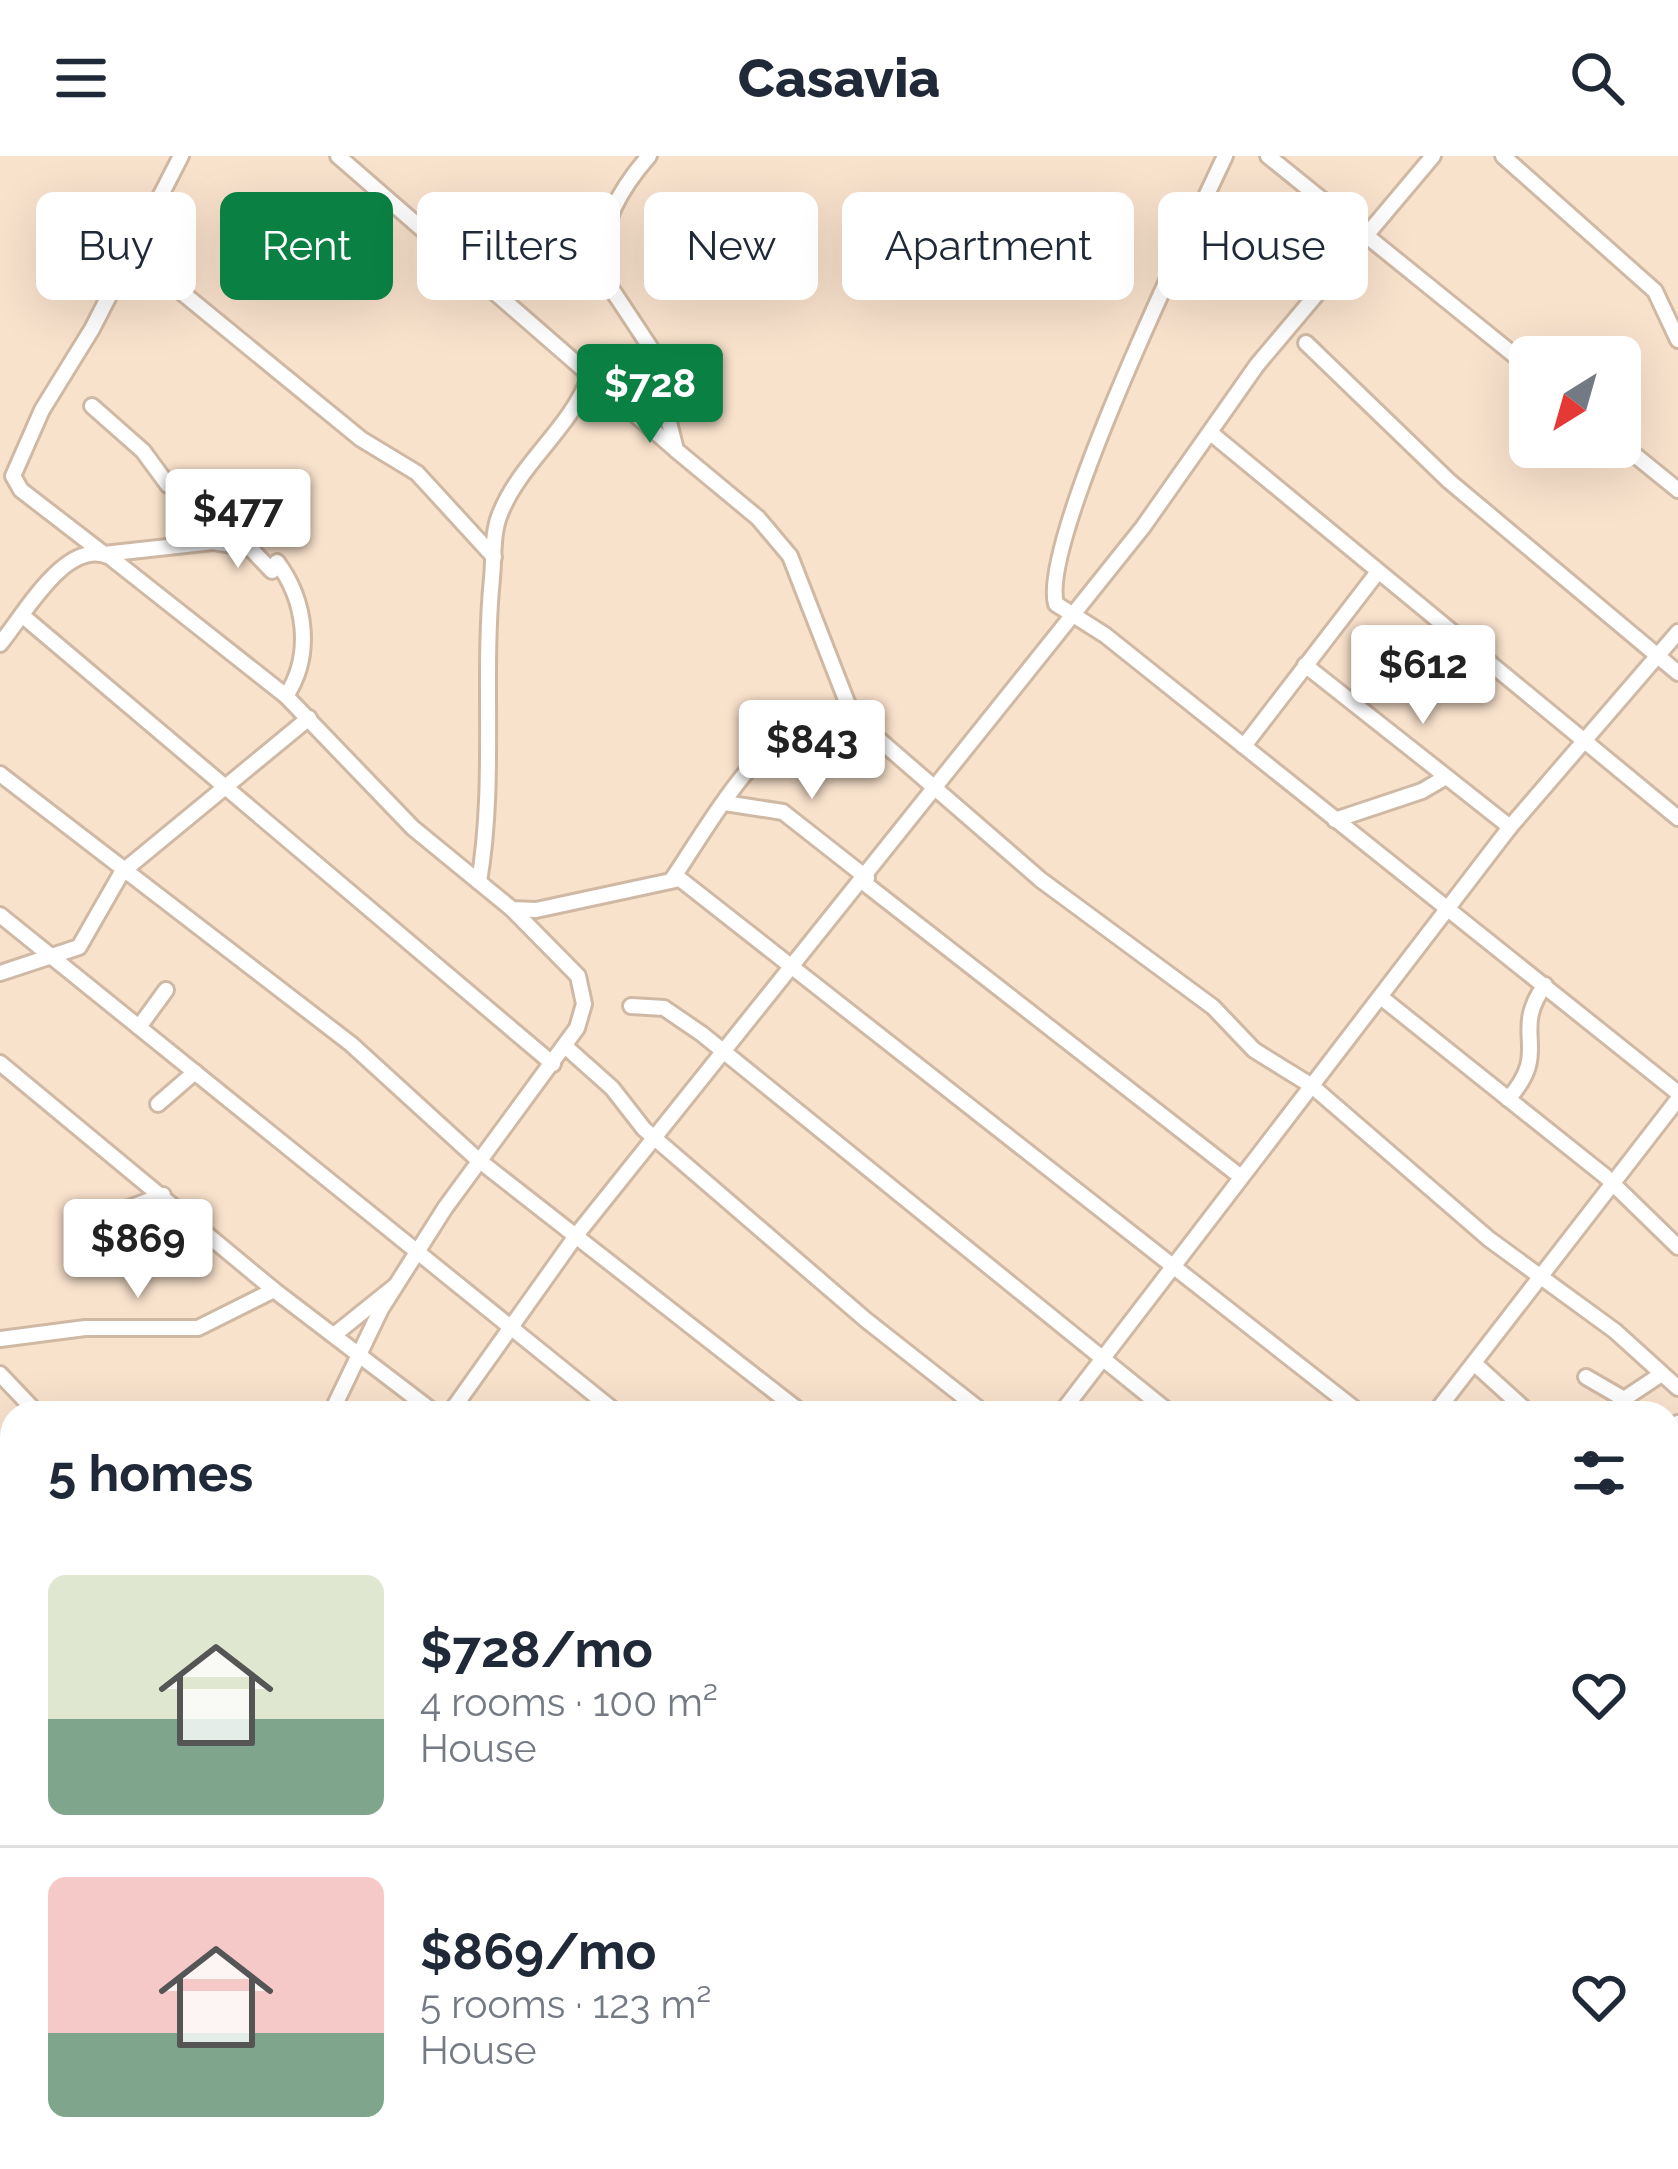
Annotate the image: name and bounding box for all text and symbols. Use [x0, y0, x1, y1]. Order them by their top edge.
icon: menu [48, 45, 114, 111]
icon: search [1564, 45, 1630, 111]
text: Casavia [738, 46, 940, 110]
chip: Buy [36, 192, 196, 300]
chip: Rent [220, 192, 393, 300]
chip: Filters [417, 192, 620, 300]
chip: New [644, 192, 818, 300]
chip: Apartment [842, 192, 1134, 300]
chip: House [1158, 192, 1368, 300]
north arrow [1509, 336, 1641, 468]
map controls [1509, 336, 1641, 468]
pin: $728 [579, 344, 721, 446]
text: $728 [604, 360, 696, 406]
pin: $477 [167, 469, 309, 571]
text: $477 [193, 485, 284, 531]
pin: $612 [1352, 625, 1494, 727]
text: $612 [1378, 641, 1468, 687]
pin: $843 [741, 700, 883, 802]
text: $843 [766, 716, 858, 762]
pin: $869 [67, 1199, 209, 1301]
text: $869 [91, 1215, 185, 1261]
icon: filters [1566, 1440, 1632, 1506]
text: 5 homes [48, 1443, 253, 1503]
text: $728/mo [420, 1619, 653, 1679]
icon: home [144, 1623, 288, 1767]
icon: heart [1566, 1662, 1632, 1728]
text: 4 rooms · 100 m² [420, 1679, 718, 1725]
text: House [420, 1725, 537, 1771]
text: $869/mo [420, 1921, 656, 1981]
icon: home [144, 1925, 288, 2069]
icon: heart [1566, 1964, 1632, 2030]
text: 5 rooms · 123 m² [420, 1981, 711, 2027]
text: House [420, 2027, 537, 2073]

